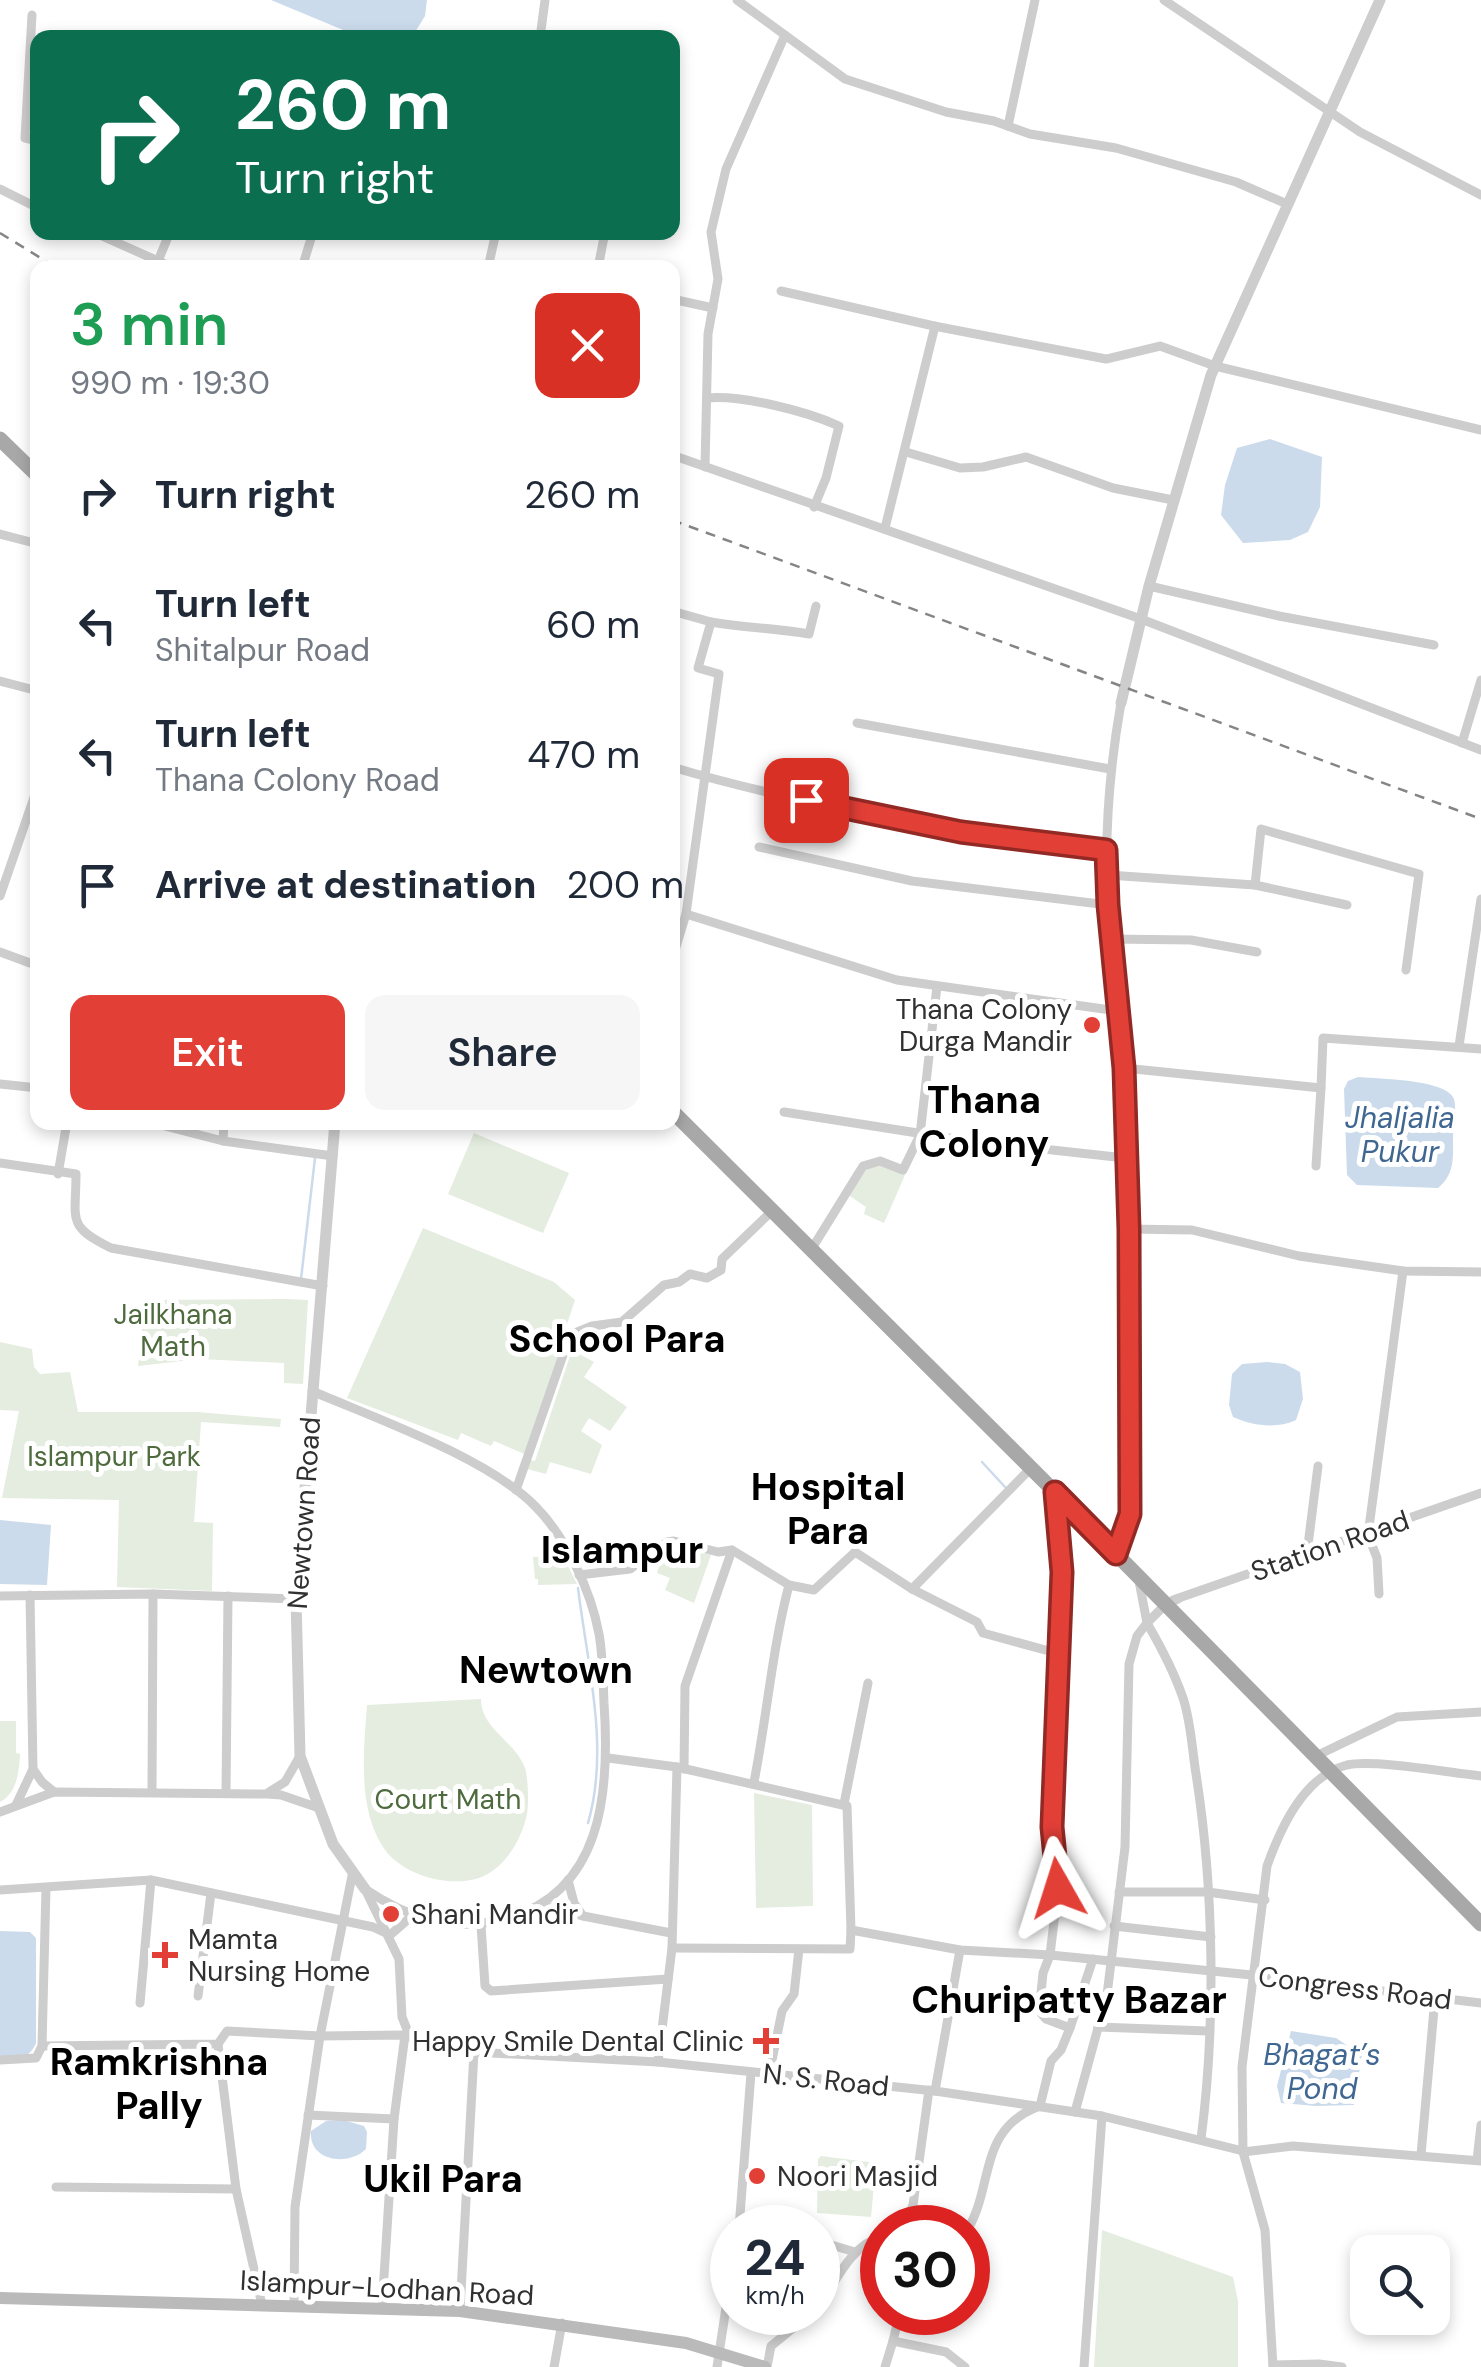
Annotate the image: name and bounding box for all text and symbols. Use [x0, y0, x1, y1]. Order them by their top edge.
text: 260 m [235, 60, 451, 151]
icon: right [70, 70, 200, 200]
text: Turn right [235, 148, 434, 207]
text: 3 min [70, 285, 228, 364]
button: close [535, 293, 640, 398]
text: 990 m · 19:30 [70, 362, 270, 404]
icon: right [70, 468, 125, 523]
text: Turn right [155, 470, 336, 520]
text: 260 m [524, 470, 640, 520]
text: Turn left [155, 579, 311, 629]
icon: left [70, 598, 125, 653]
text: 60 m [546, 600, 640, 650]
text: Shitalpur Road [155, 629, 370, 671]
text: Turn left [155, 709, 311, 759]
icon: left [70, 728, 125, 783]
text: 470 m [527, 730, 640, 780]
pin [764, 758, 849, 843]
text: Thana Colony Road [155, 759, 440, 801]
icon: arrive [779, 773, 834, 828]
icon: arrive [70, 858, 125, 913]
text: Arrive at destination [155, 860, 537, 910]
text: 200 m [567, 860, 684, 910]
place label: Thana Colony Durga Mandir [895, 991, 1072, 1060]
button: Exit [70, 995, 345, 1110]
button: Share [365, 995, 640, 1110]
marker: Thana Colony Durga Mandir [1081, 1014, 1103, 1036]
district label: Thana Colony [919, 1075, 1049, 1169]
water label: Jhaljalia Pukur [1345, 1098, 1455, 1171]
park label: Jailkhana Math [114, 1296, 232, 1365]
district label: School Para [508, 1314, 726, 1364]
street label: Newtown Road [279, 1416, 329, 1610]
park label: Islampur Park [27, 1438, 201, 1475]
district label: Hospital Para [751, 1462, 905, 1556]
street label: Station Road [1246, 1502, 1414, 1590]
district label: Islampur [541, 1525, 703, 1575]
district label: Newtown [459, 1645, 633, 1695]
park label: Court Math [375, 1781, 521, 1818]
position arrow [1006, 1836, 1110, 1940]
place label: Shani Mandir [411, 1896, 578, 1933]
marker: Shani Mandir [380, 1903, 402, 1925]
place label: Mamta Nursing Home [188, 1921, 370, 1990]
marker: Mamta Nursing Home [152, 1942, 178, 1968]
street label: Congress Road [1256, 1958, 1454, 2018]
district label: Churipatty Bazar [911, 1975, 1227, 2025]
place label: Happy Smile Dental Clinic [412, 2023, 744, 2060]
marker: Happy Smile Dental Clinic [753, 2028, 779, 2054]
water label: Bhagat’s Pond [1263, 2035, 1381, 2108]
district label: Ramkrishna Pally [50, 2037, 268, 2131]
street label: N. S. Road [761, 2055, 891, 2105]
district label: Ukil Para [363, 2154, 523, 2204]
place label: Noori Masjid [777, 2158, 938, 2195]
marker: Noori Masjid [746, 2165, 768, 2187]
speed limit sign: 30 [860, 2205, 990, 2335]
text: 24 [745, 2225, 806, 2291]
map controls [1350, 2235, 1450, 2335]
button: search [1350, 2235, 1450, 2335]
street label: Islampur-Lodhan Road [239, 2262, 535, 2314]
text: km/h [745, 2279, 805, 2312]

